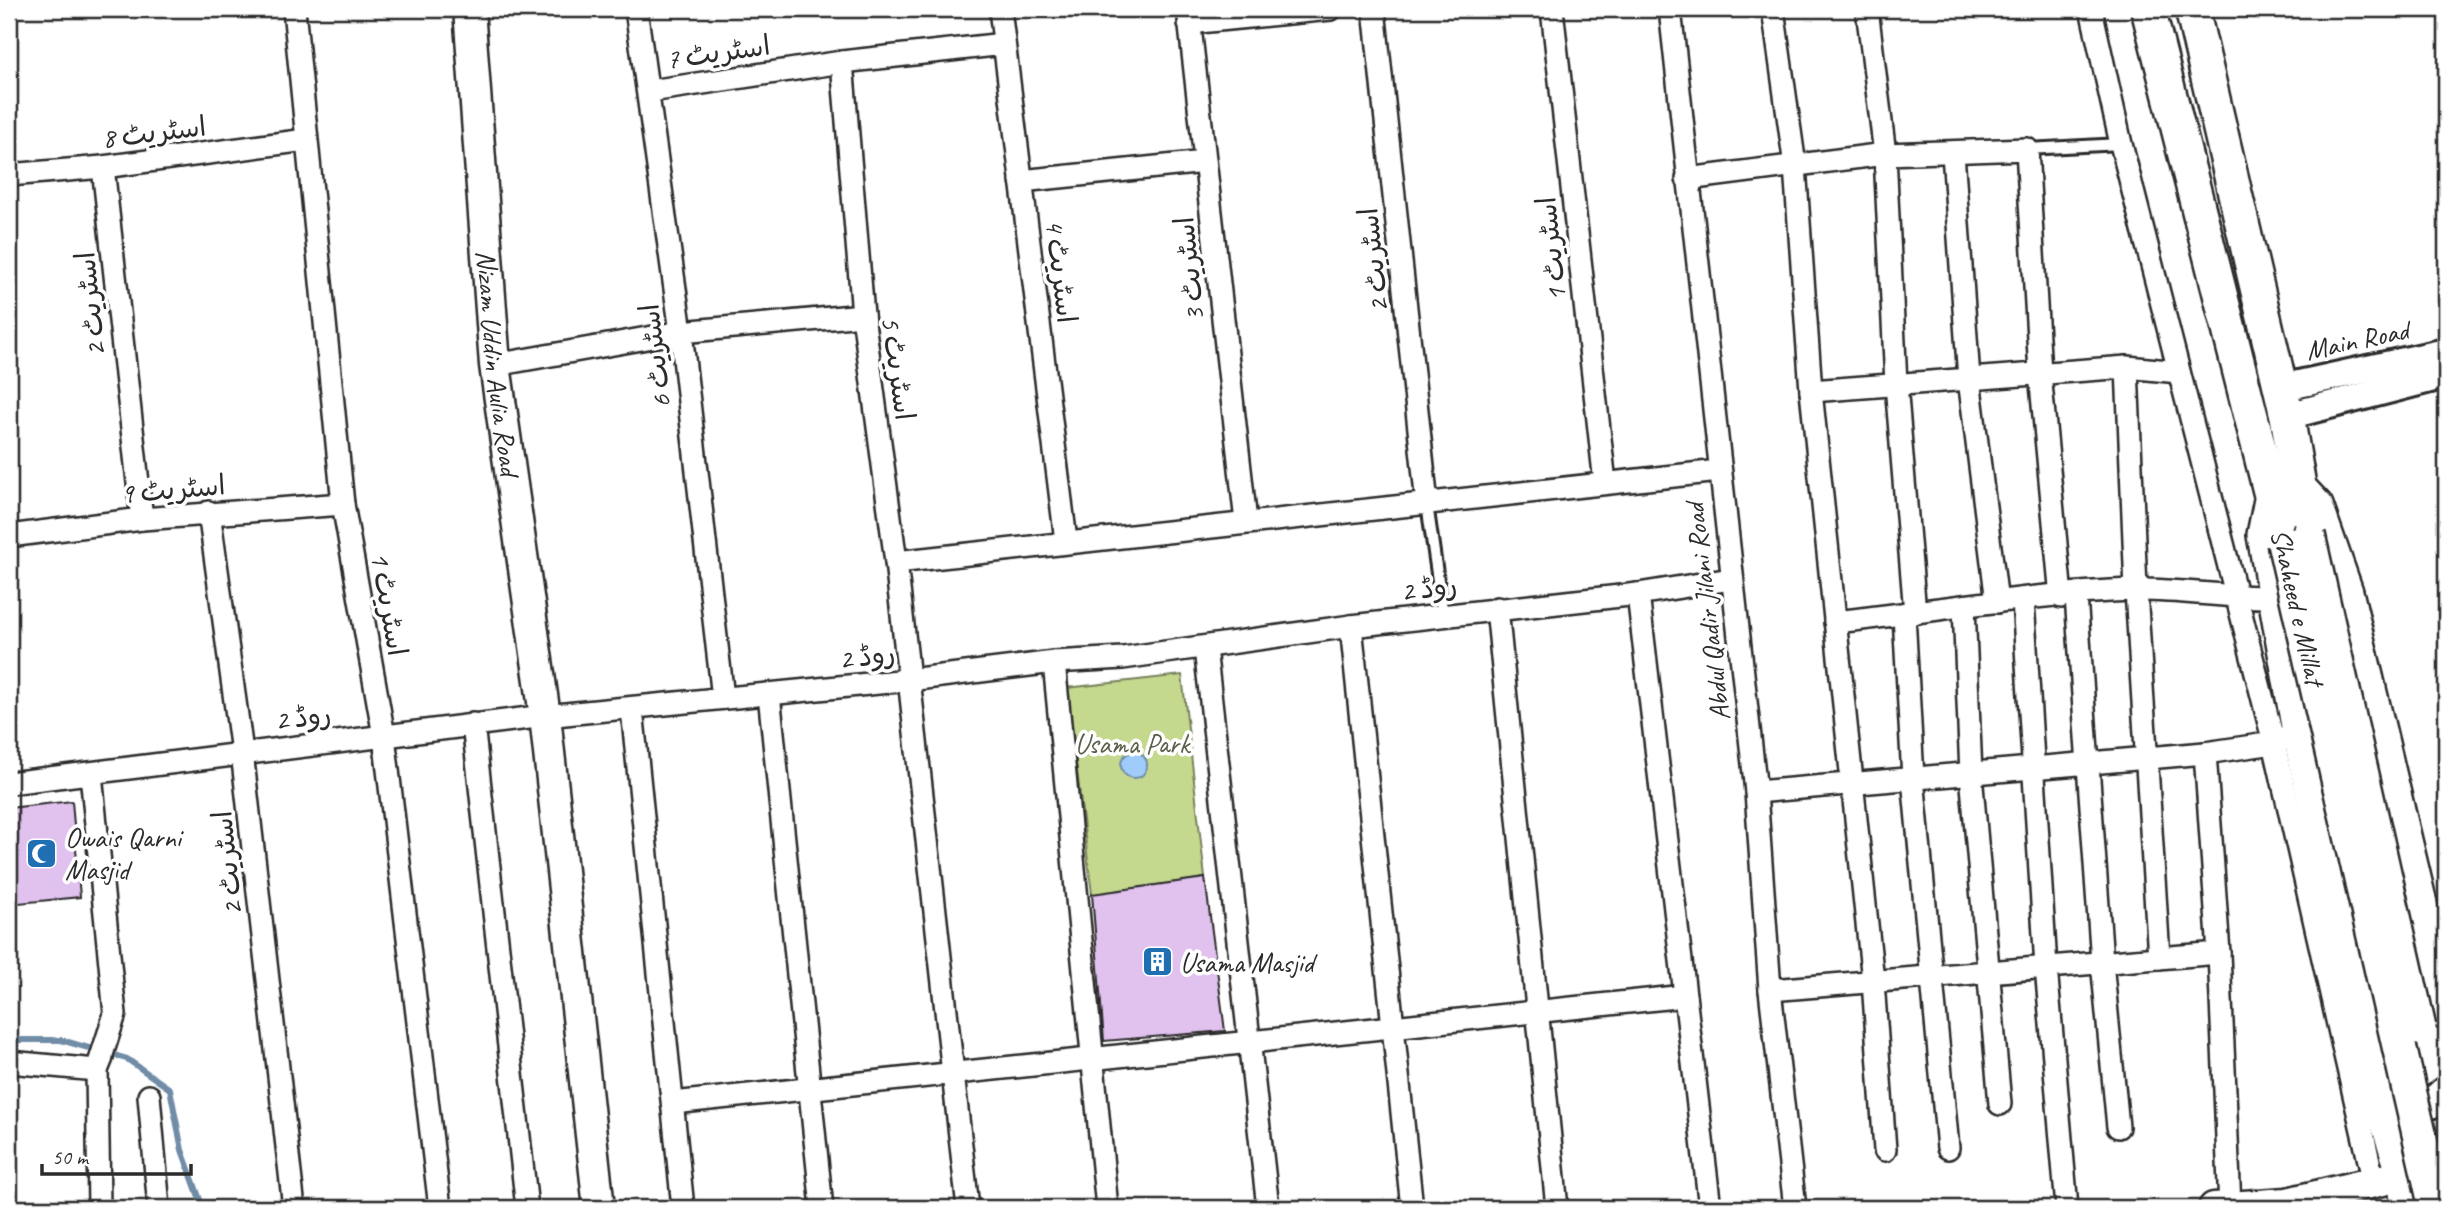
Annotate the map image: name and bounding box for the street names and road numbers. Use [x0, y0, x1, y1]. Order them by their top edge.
street label: اسٹریٹ 7 [664, 27, 772, 77]
street label: اسٹریٹ 8 [100, 108, 208, 156]
street label: اسٹریٹ 1 [1528, 195, 1574, 303]
street label: اسٹریٹ 2 [1350, 206, 1396, 314]
street label: اسٹریٹ 3 [1166, 215, 1212, 323]
street label: اسٹریٹ 4 [1037, 217, 1085, 325]
street label: Nizam Uddin Aulia Road [469, 249, 529, 482]
street label: اسٹریٹ 2 [67, 250, 113, 358]
street label: اسٹریٹ 6 [631, 302, 679, 410]
street label: Main Road [2302, 311, 2415, 368]
street label: اسٹریٹ 5 [873, 314, 923, 422]
street label: اسٹریٹ 9 [119, 467, 227, 511]
street label: Abdul Qadir Jilani Road [1676, 497, 1738, 723]
street label: Shaheed e Millat [2263, 525, 2334, 692]
street label: اسٹریٹ 1 [363, 549, 415, 659]
street label: روڈ 2 [1399, 567, 1459, 609]
street label: روڈ 2 [837, 636, 897, 676]
street label: روڈ 2 [273, 697, 333, 737]
street label: اسٹریٹ 2 [204, 809, 250, 917]

